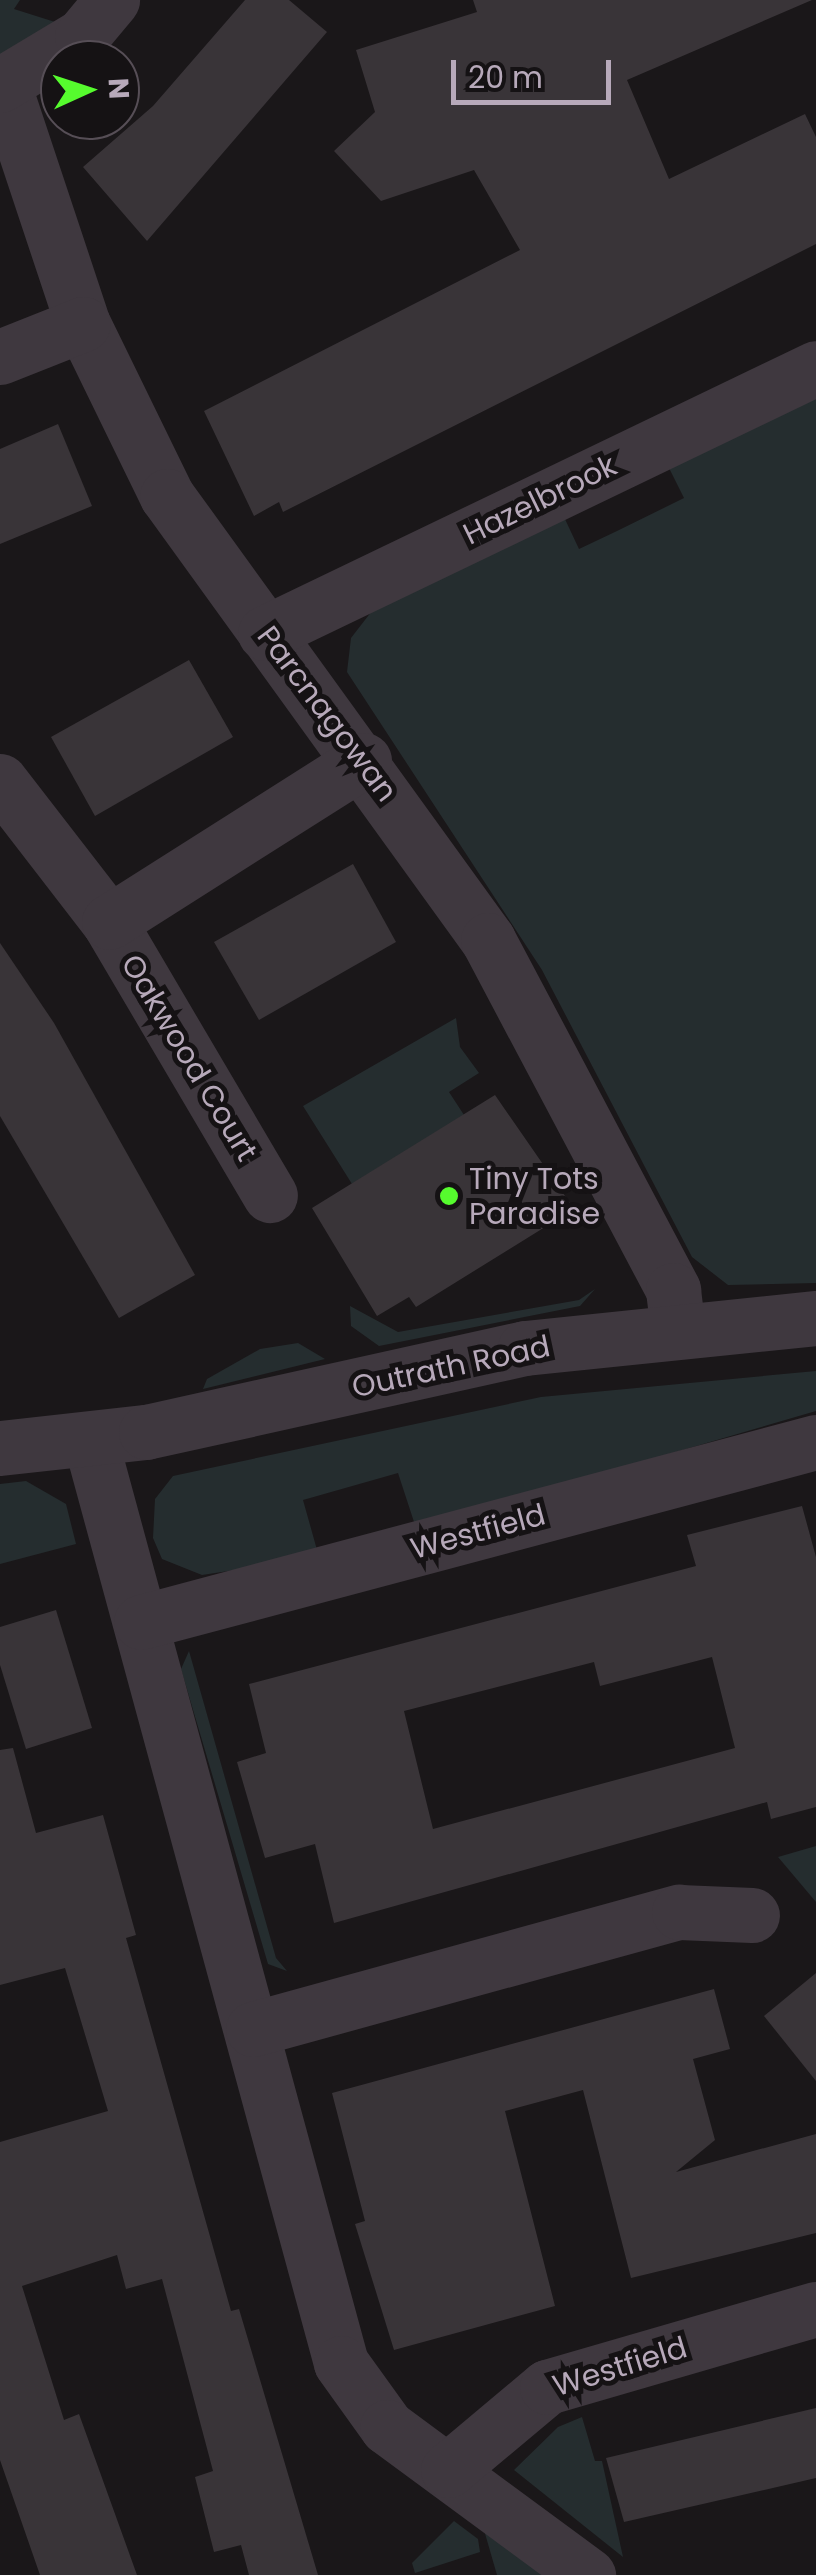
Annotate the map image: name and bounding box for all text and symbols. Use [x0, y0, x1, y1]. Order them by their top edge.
north arrow [40, 40, 140, 140]
scale bar [456, 40, 616, 102]
text: 20 m [468, 56, 543, 99]
text: N [98, 77, 138, 100]
street label: Hazelbrook [458, 447, 622, 553]
street label: Parcnagowan [249, 619, 405, 809]
street label: Oakwood Court [113, 948, 265, 1168]
place label: Tiny Tots Paradise [469, 1161, 600, 1232]
marker: Tiny Tots Paradise [438, 1185, 460, 1207]
street label: Outrath Road [349, 1328, 553, 1406]
street label: Westfield [407, 1497, 549, 1567]
street label: Westfield [549, 2330, 691, 2404]

